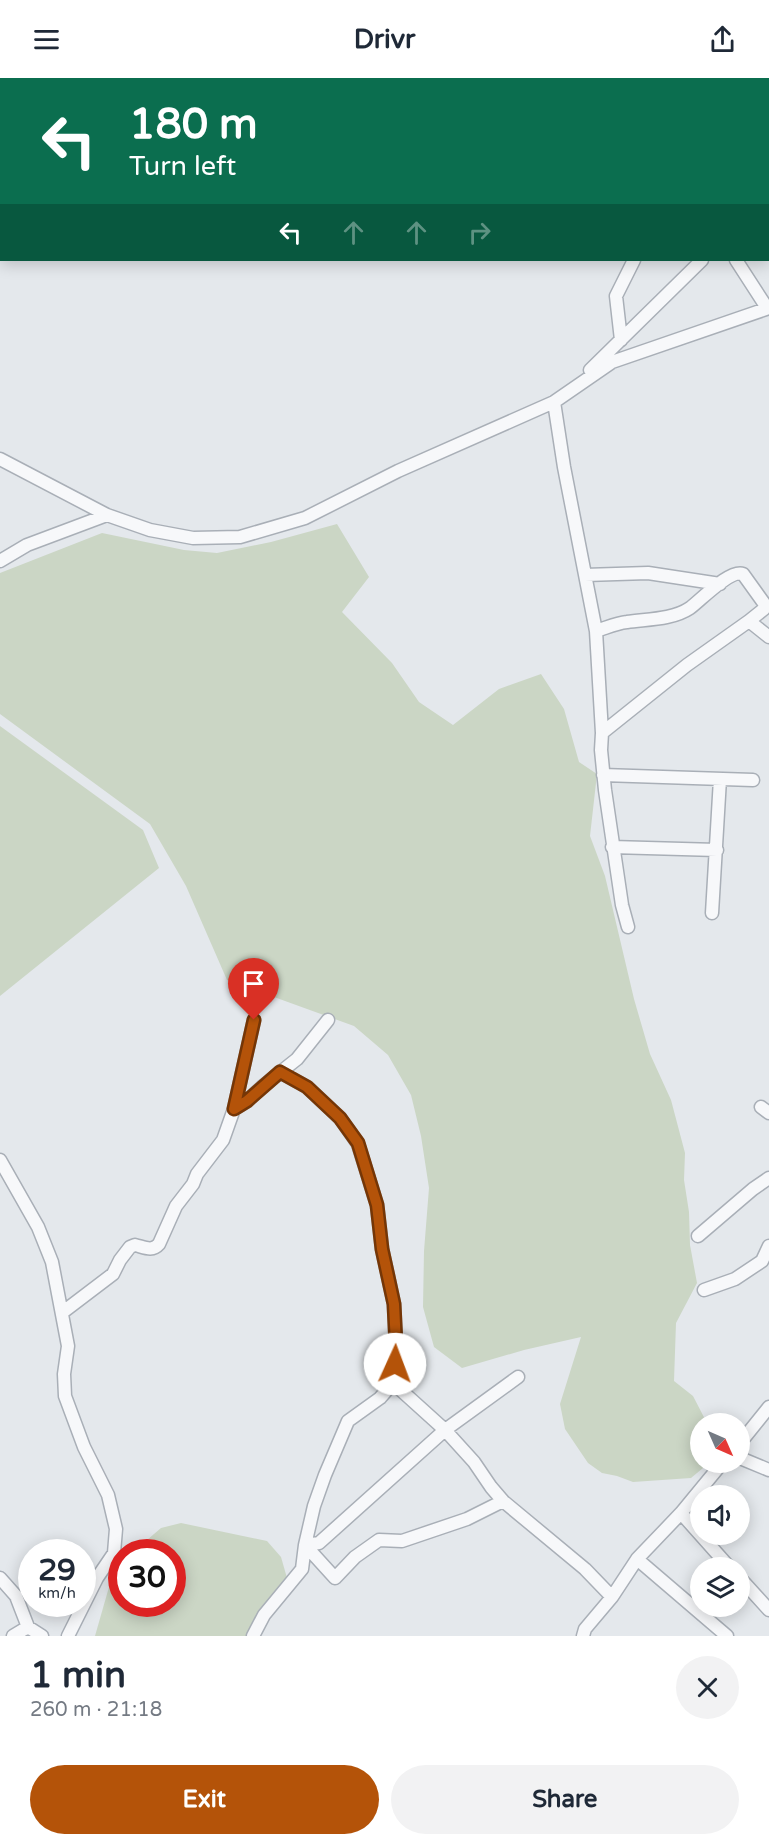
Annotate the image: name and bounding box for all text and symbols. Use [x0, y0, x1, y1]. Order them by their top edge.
icon: menu [30, 23, 63, 56]
text: Drivr [354, 23, 415, 56]
icon: share [706, 23, 739, 56]
text: 180 m [129, 99, 258, 150]
icon: left [30, 102, 108, 180]
text: Turn left [129, 150, 236, 183]
icon: left [274, 216, 307, 249]
icon: ahead [337, 216, 370, 249]
icon: ahead [400, 216, 433, 249]
icon: right [463, 216, 496, 249]
pin [228, 958, 279, 1020]
icon: arrive [237, 967, 270, 1000]
position arrow [363, 1332, 427, 1396]
north arrow [690, 1413, 750, 1473]
map controls [690, 1413, 750, 1617]
button: sound [690, 1485, 750, 1545]
speed limit sign: 30 [108, 1539, 186, 1617]
text: 29 [38, 1552, 76, 1589]
button: layers [690, 1557, 750, 1617]
text: km/h [38, 1584, 76, 1602]
text: 1 min [30, 1654, 126, 1697]
button: close [676, 1656, 739, 1719]
text: 260 m · 21:18 [30, 1698, 162, 1722]
button: Exit [30, 1765, 379, 1834]
button: Share [391, 1765, 739, 1834]

